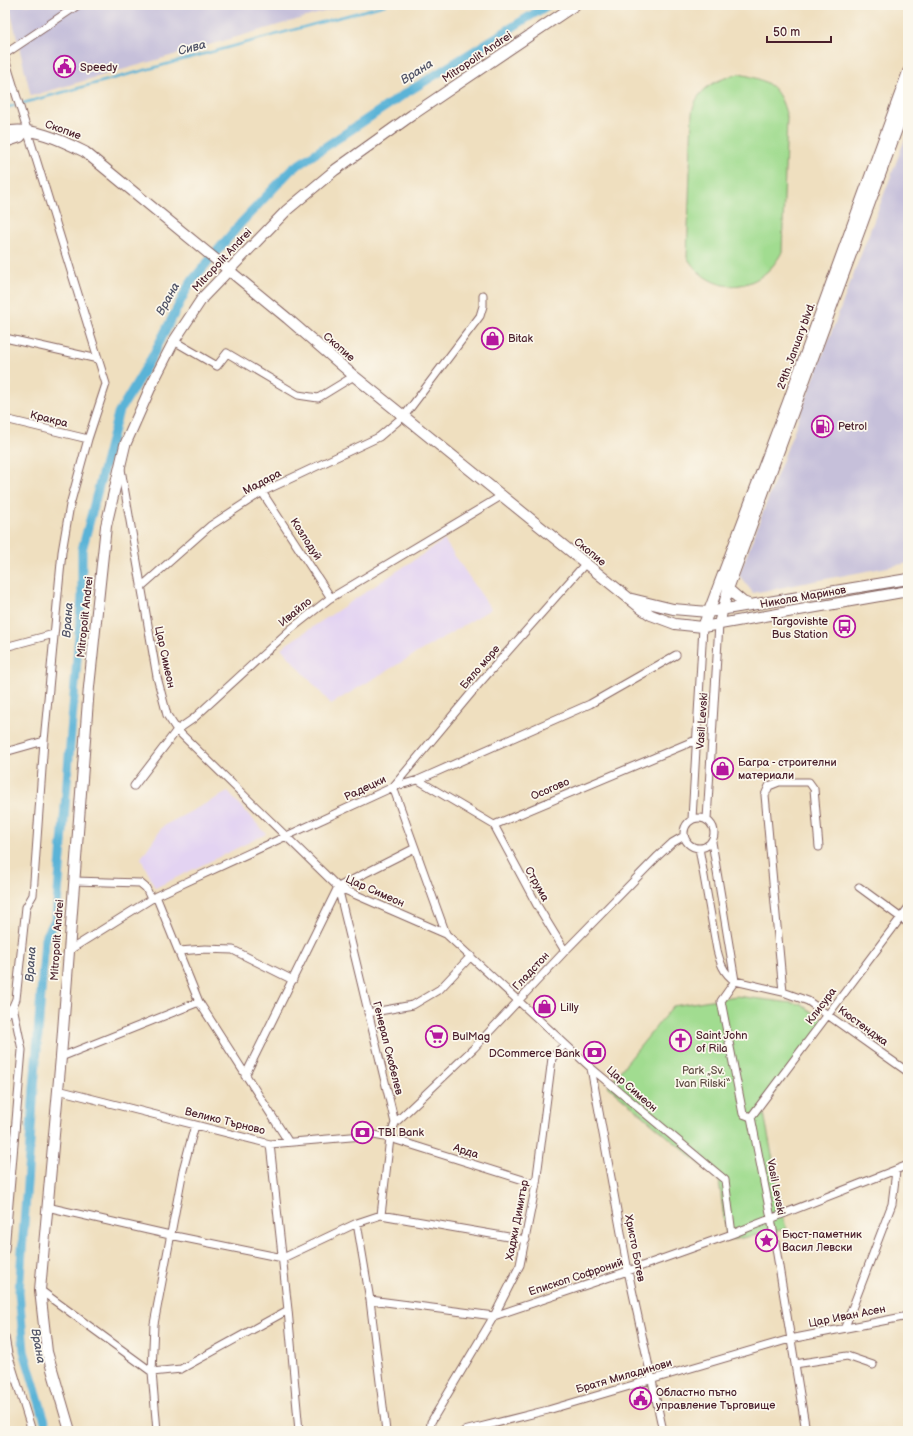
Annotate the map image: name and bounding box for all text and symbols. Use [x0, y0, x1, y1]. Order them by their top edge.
scale bar [767, 18, 831, 44]
text: 50 m [773, 25, 800, 40]
street label: Mitropolit Andrei [440, 29, 514, 85]
water label: Сива [176, 37, 208, 59]
public building icon: Speedy [52, 54, 78, 80]
water label: Врана [398, 56, 436, 88]
place label: Speedy [80, 61, 117, 74]
street label: Скопие [43, 117, 83, 143]
street label: Mitropolit Andrei [189, 226, 255, 294]
water label: Врана [153, 280, 183, 318]
street label: 29th. January blvd. [774, 301, 818, 391]
shop icon: Bitak [479, 325, 505, 351]
street label: Скопие [321, 330, 357, 364]
place label: Bitak [508, 332, 533, 345]
street label: Кракра [29, 408, 70, 430]
fuel station icon: Petrol [809, 413, 835, 439]
place label: Petrol [838, 420, 867, 433]
street label: Мадара [241, 466, 284, 498]
street label: Козлодуй [288, 515, 324, 563]
street label: Скопие [571, 535, 609, 569]
street label: Mitropolit Andrei [74, 576, 96, 658]
street label: Никола Маринов [759, 583, 847, 611]
street label: Ивайло [276, 595, 314, 629]
water label: Врана [59, 602, 77, 638]
bus stop icon: Targovishte Bus Station [831, 614, 857, 640]
place label: Targovishte Bus Station [771, 615, 828, 641]
street label: Цар Симеон [152, 625, 178, 689]
street label: Бяло море [457, 642, 503, 692]
street label: Vasil Levski [694, 692, 710, 750]
shop icon: Багра - строителни материали [709, 755, 735, 781]
place label: Багра - строителни материали [738, 756, 837, 782]
street label: Радецки [342, 773, 388, 803]
street label: Осогово [529, 775, 571, 803]
street label: Струма [522, 864, 552, 904]
street label: Цар Симеон [344, 872, 406, 910]
street label: Mitropolit Andrei [48, 899, 66, 981]
water label: Врана [22, 946, 40, 982]
street label: Гладстон [510, 949, 552, 993]
street label: Клисура [803, 985, 839, 1027]
shop icon: Lilly [532, 994, 558, 1020]
street label: Генерал Скобелев [370, 1000, 406, 1096]
place label: Lilly [560, 1001, 579, 1014]
street label: Кюстенджа [835, 1003, 891, 1049]
supermarket icon: BulMag [424, 1023, 450, 1049]
church icon: Saint John of Rila [668, 1028, 694, 1054]
place label: Saint John of Rila [696, 1029, 747, 1055]
place label: BulMag [452, 1030, 490, 1043]
bank icon: DCommerce Bank [582, 1040, 608, 1066]
place label: DCommerce Bank [489, 1047, 581, 1060]
street label: Цар Симеон [604, 1063, 660, 1115]
park label: Park „Sv. Ivan Rilski“ [676, 1064, 731, 1090]
street label: Велико Търново [184, 1105, 267, 1137]
bank icon: TBI Bank [349, 1119, 375, 1145]
place label: TBI Bank [378, 1126, 424, 1139]
street label: Арда [451, 1141, 481, 1161]
street label: Vasil Levski [764, 1158, 788, 1216]
street label: Хаджи Димитър [503, 1178, 531, 1261]
street label: Христо Ботев [622, 1213, 648, 1283]
place icon: Бюст-паметник Васил Левски [753, 1227, 779, 1253]
place label: Бюст-паметник Васил Левски [782, 1228, 862, 1254]
street label: Епископ Софроний [527, 1256, 625, 1298]
street label: Цар Иван Асен [807, 1302, 887, 1330]
water label: Врана [28, 1327, 48, 1365]
street label: Братя Миладинови [574, 1356, 674, 1396]
public building icon: Областно пътно управление Търговище [627, 1385, 653, 1411]
place label: Областно пътно управление Търговище [656, 1386, 775, 1412]

